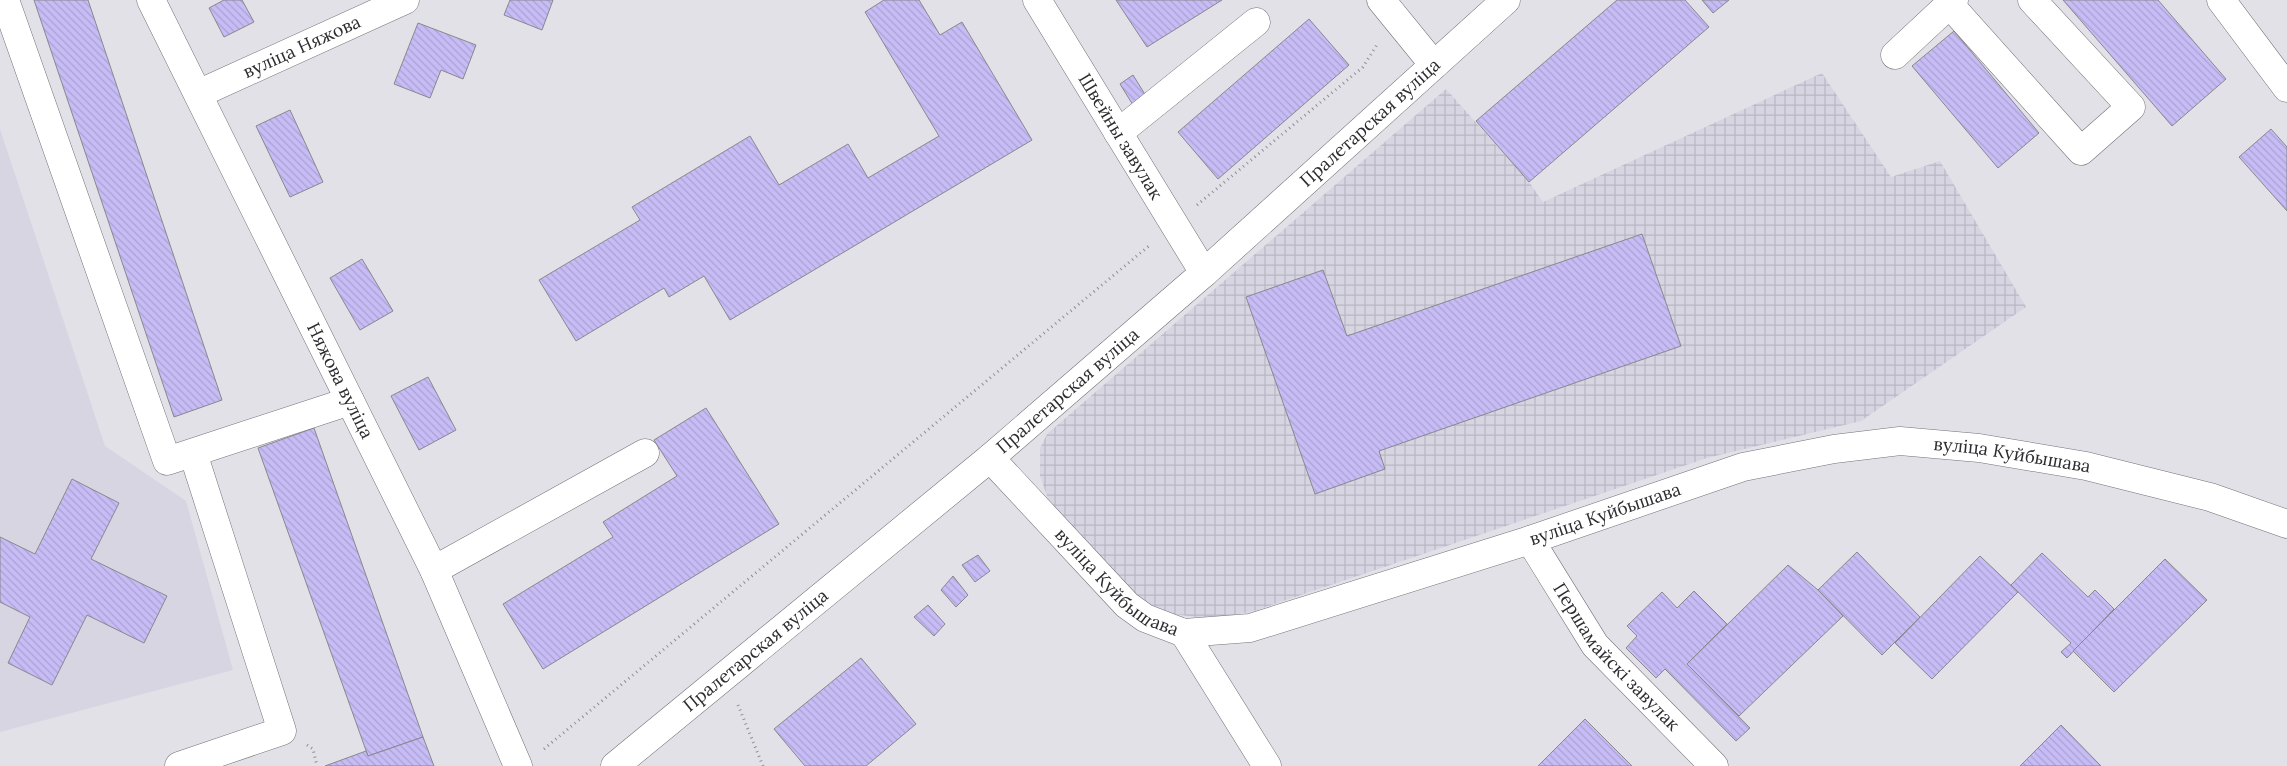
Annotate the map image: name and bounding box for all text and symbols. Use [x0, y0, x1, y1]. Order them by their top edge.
street label: вуліца Няжова [239, 10, 364, 83]
street label: Пралетарская вуліца [1295, 53, 1445, 192]
street label: Швейны завулак [1074, 69, 1168, 204]
street label: Няжова вуліца [302, 319, 379, 442]
street label: Пралетарская вуліца [991, 322, 1143, 458]
street label: вуліца Куйбышава [1933, 432, 2092, 478]
street label: вуліца Куйбышава [1526, 477, 1684, 550]
street label: вуліца Куйбышава [1050, 523, 1182, 641]
street label: Першамайскі завулак [1548, 578, 1685, 736]
street label: Пралетарская вуліца [678, 584, 833, 716]

